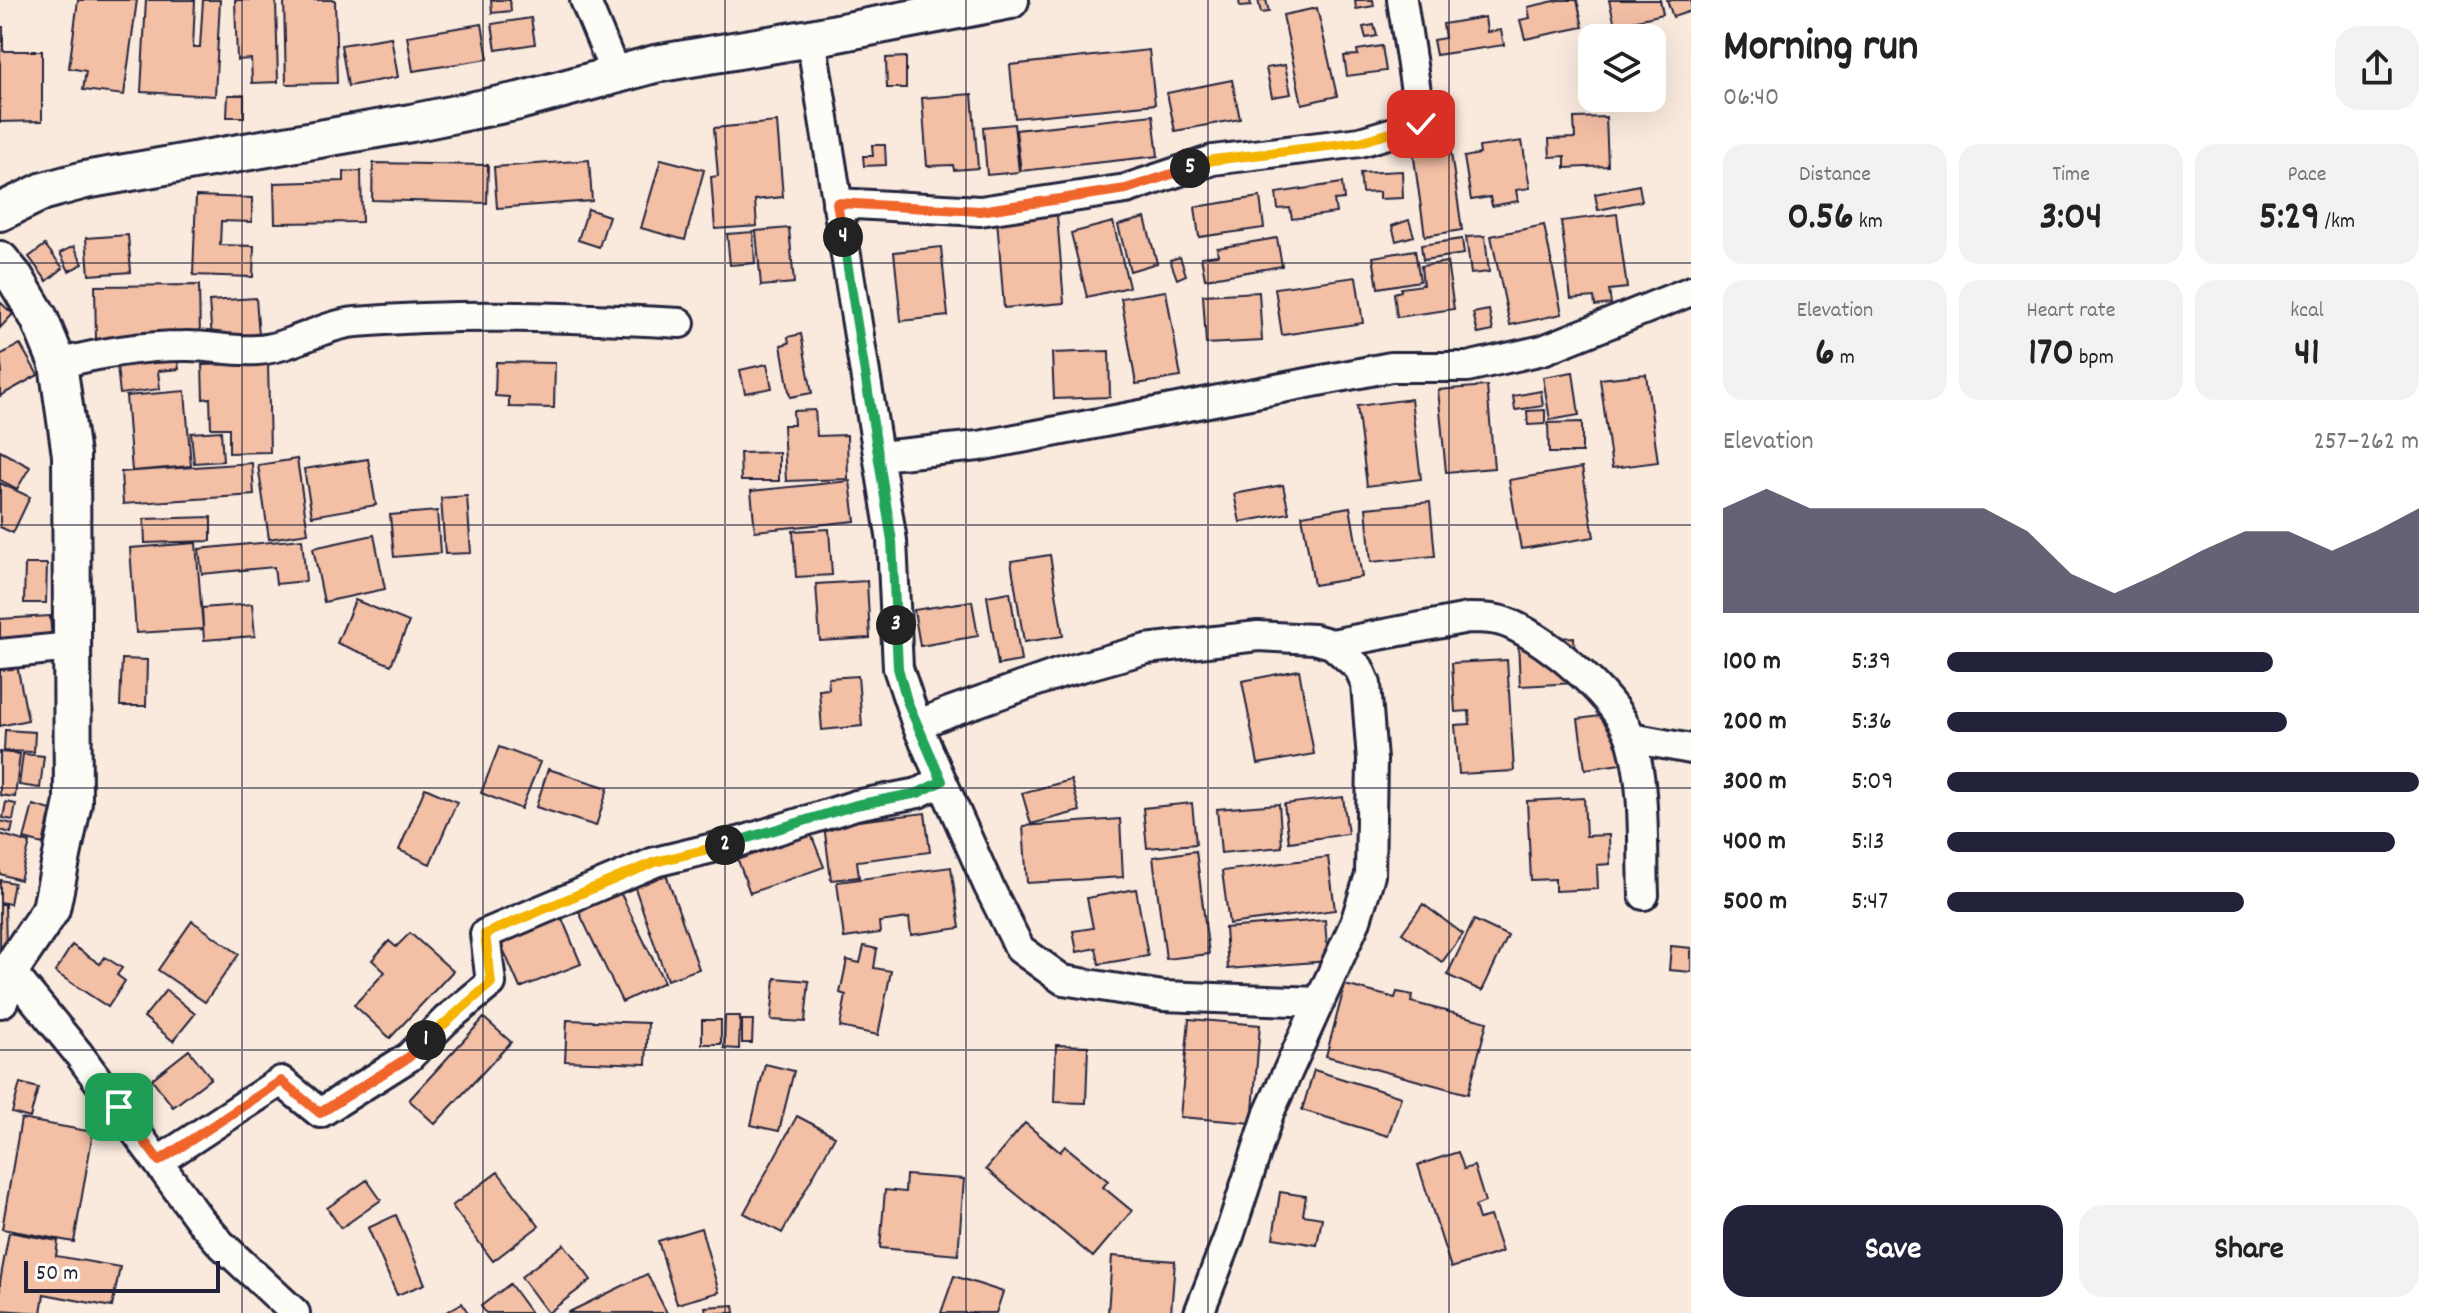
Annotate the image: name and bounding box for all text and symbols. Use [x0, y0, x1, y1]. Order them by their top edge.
text: Morning run [1723, 18, 1918, 81]
map controls [1578, 24, 1666, 112]
button: layers [1578, 24, 1666, 112]
button: share [2335, 26, 2419, 110]
text: 06:40 [1723, 80, 1779, 117]
pin [1387, 90, 1455, 158]
icon: check [1399, 102, 1443, 146]
pin: 5 [1170, 148, 1210, 188]
text: 5 [1185, 152, 1195, 183]
text: Distance [1799, 160, 1871, 191]
text: Time [2052, 160, 2090, 191]
text: Pace [2288, 160, 2326, 191]
text: 0.56 [1787, 191, 1854, 248]
text: 3:04 [2040, 191, 2102, 248]
text: 5:29 [2259, 191, 2320, 248]
text: km [1854, 207, 1883, 238]
text: /km [2320, 207, 2355, 238]
pin: 4 [823, 217, 863, 257]
text: 4 [838, 221, 848, 252]
text: Elevation [1797, 296, 1873, 327]
text: Heart rate [2027, 296, 2115, 327]
text: kcal [2290, 296, 2324, 327]
text: 6 [1815, 327, 1835, 384]
text: 170 [2028, 327, 2074, 384]
text: 41 [2294, 327, 2320, 384]
text: m [1835, 343, 1855, 374]
text: bpm [2074, 343, 2114, 374]
text: Elevation [1723, 424, 1813, 461]
text: 257–262 m [2313, 424, 2419, 461]
pin: 3 [876, 605, 916, 645]
text: 3 [891, 609, 901, 640]
text: 100 m [1723, 644, 1781, 681]
text: 5:39 [1851, 644, 1891, 681]
text: 200 m [1723, 704, 1787, 741]
text: 5:36 [1851, 704, 1892, 741]
text: 300 m [1723, 764, 1787, 801]
text: 5:09 [1851, 764, 1893, 801]
text: 400 m [1723, 824, 1786, 861]
text: 5:13 [1851, 824, 1885, 861]
pin: 2 [705, 825, 745, 865]
text: 2 [720, 829, 730, 860]
text: 500 m [1723, 884, 1787, 921]
text: 5:47 [1851, 884, 1888, 921]
pin: 1 [406, 1020, 446, 1060]
text: 1 [424, 1024, 428, 1055]
pin [85, 1073, 153, 1141]
icon: arrive [97, 1085, 141, 1129]
button: Save [1723, 1205, 2063, 1297]
button: Share [2079, 1205, 2419, 1297]
scale bar [24, 1257, 220, 1293]
text: 50 m [36, 1259, 78, 1290]

